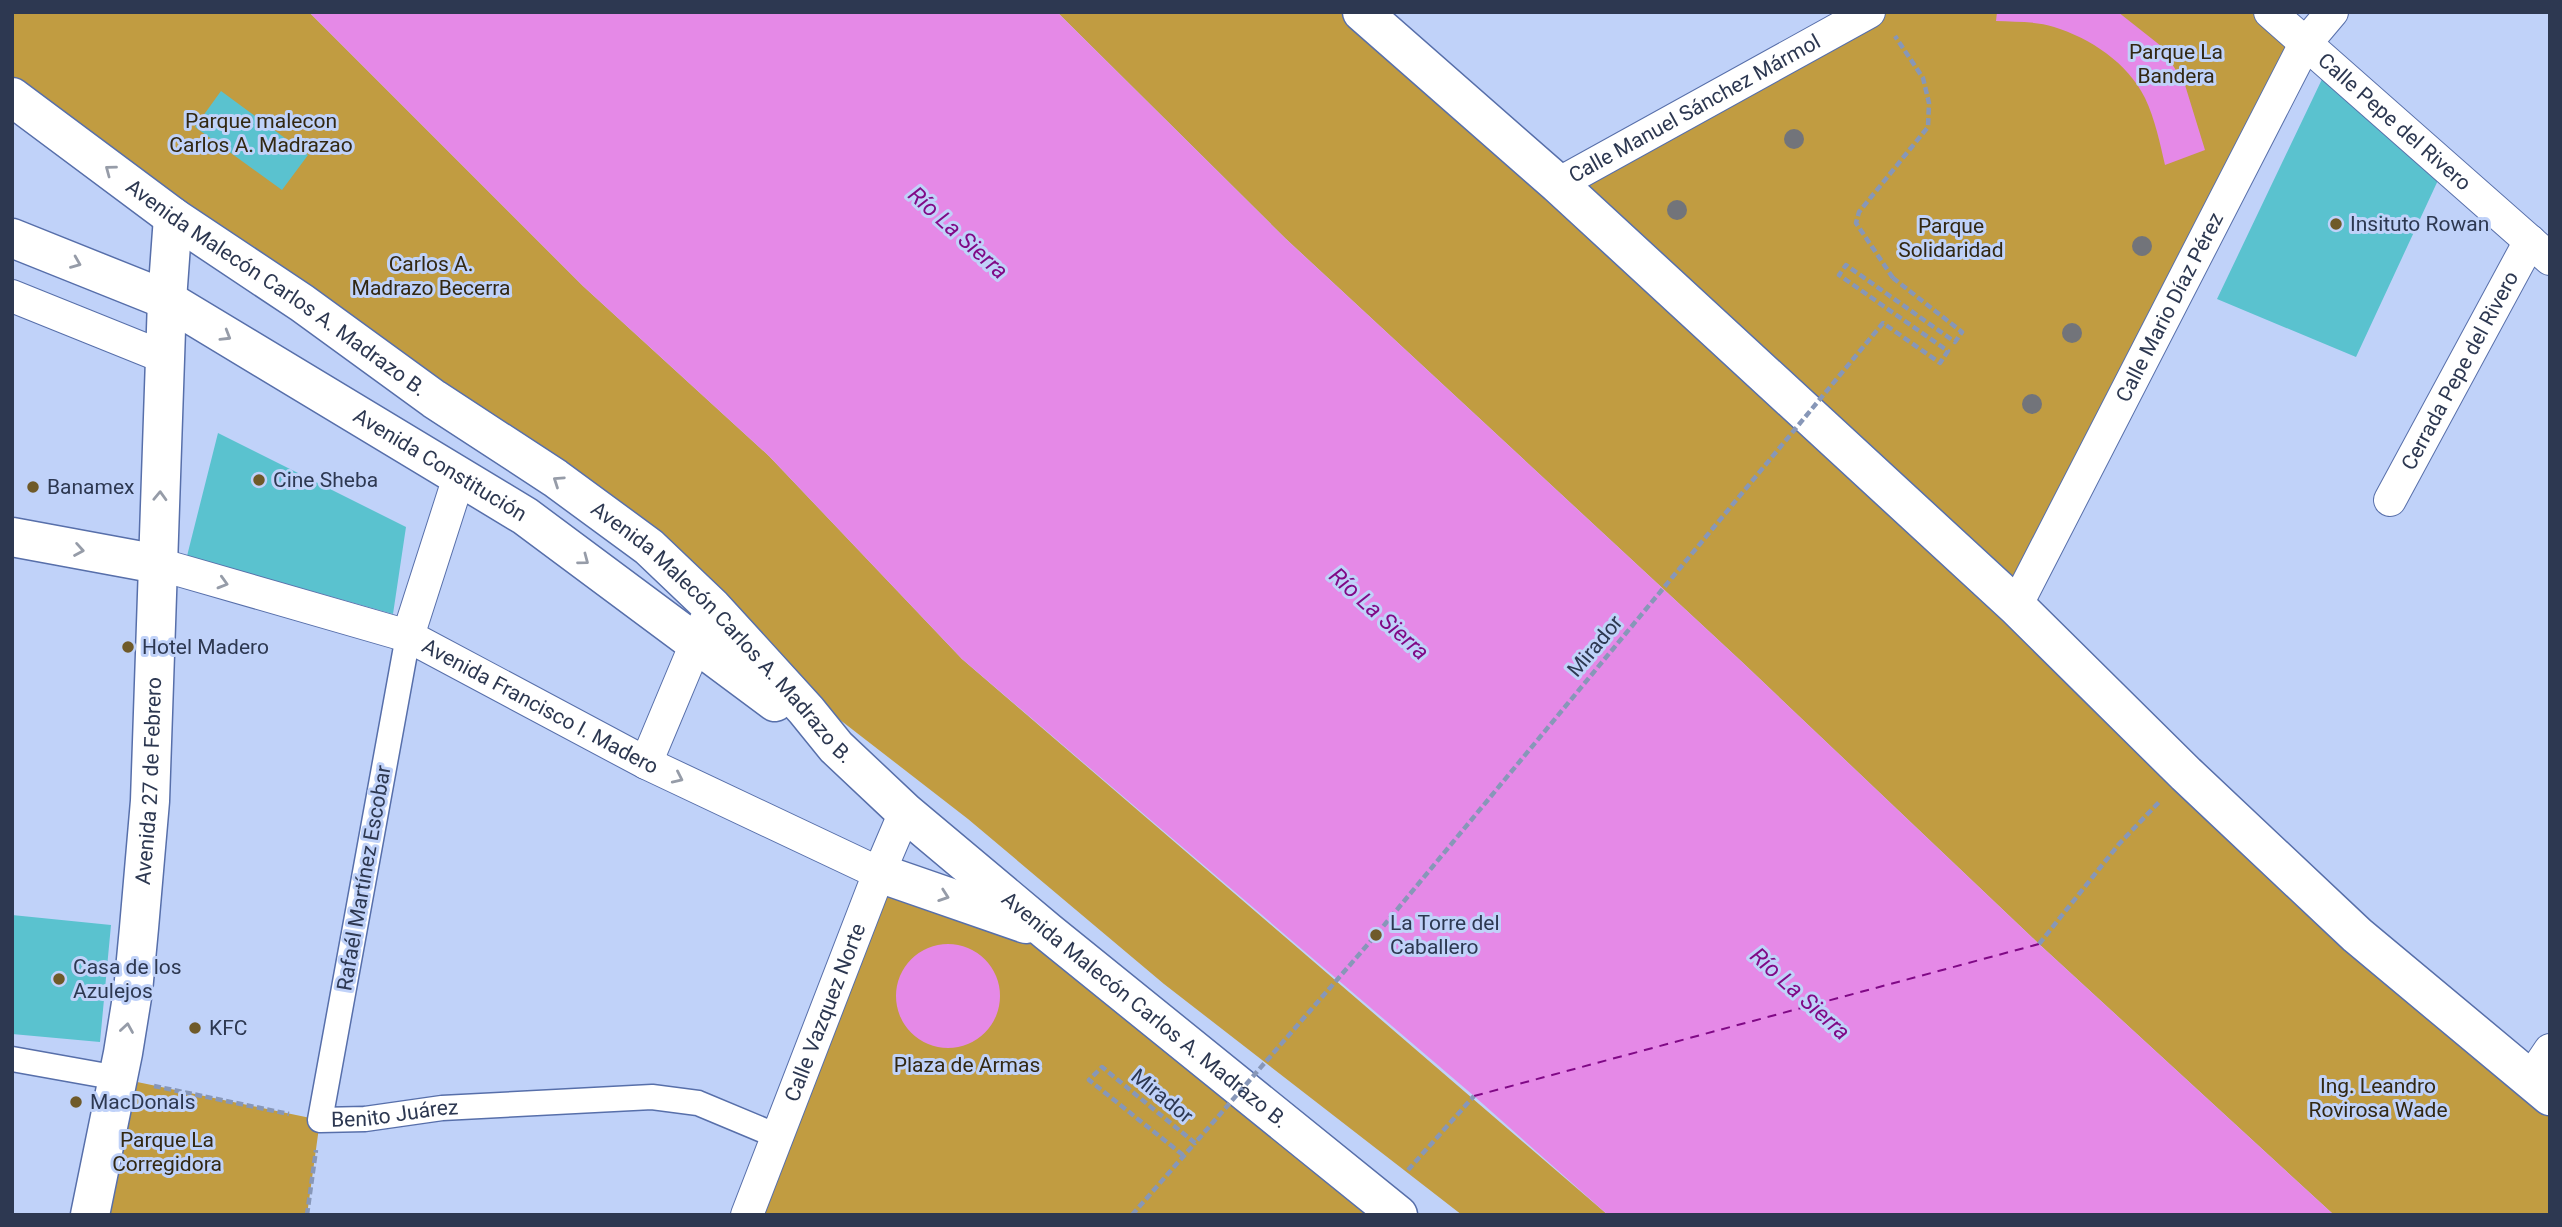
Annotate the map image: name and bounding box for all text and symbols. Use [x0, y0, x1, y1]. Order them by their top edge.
street label: Calle Manuel Sánchez Mármol [1565, 29, 1824, 188]
park label: Parque La Bandera [2129, 40, 2223, 88]
street label: Calle Pepe del Rivero [2313, 48, 2476, 196]
park label: Parque malecon Carlos A. Madrazao [169, 109, 353, 157]
one-way arrow [105, 166, 117, 178]
street label: Avenida Malecón Carlos A. Madrazo B. [121, 174, 431, 401]
water label: Río La Sierra [903, 181, 1013, 285]
street label: Calle Mario Díaz Pérez [2111, 208, 2228, 406]
place label: Insituto Rowan [2350, 212, 2489, 236]
park label: Parque Solidaridad [1898, 214, 2004, 262]
marker: Insituto Rowan [2328, 216, 2344, 232]
park label: Carlos A. Madrazo Becerra [352, 252, 510, 300]
one-way arrow [69, 255, 81, 269]
street label: Cerrada Pepe del Rivero [2396, 267, 2523, 474]
one-way arrow [218, 327, 231, 340]
street label: Avenida Constitución [349, 403, 531, 526]
place label: Cine Sheba [273, 468, 378, 492]
marker: Cine Sheba [251, 472, 267, 488]
place label: Banamex [47, 475, 135, 499]
one-way arrow [553, 477, 566, 489]
marker: Banamex [25, 479, 41, 495]
one-way arrow [153, 490, 168, 501]
street label: Avenida Malecón Carlos A. Madrazo B. [586, 497, 858, 768]
one-way arrow [73, 541, 85, 556]
one-way arrow [577, 552, 589, 565]
water label: Río La Sierra [1324, 562, 1434, 666]
one-way arrow [217, 574, 229, 589]
street label: Mirador [1563, 611, 1627, 681]
street label: Avenida Francisco I. Madero [418, 634, 662, 779]
place label: Hotel Madero [142, 635, 269, 659]
marker: Hotel Madero [120, 639, 136, 655]
street label: Avenida 27 de Febrero [131, 677, 166, 886]
street label: Rafaél Martínez Escobar [332, 763, 396, 993]
one-way arrow [671, 769, 683, 783]
one-way arrow [937, 887, 949, 901]
street label: Avenida Malecón Carlos A. Madrazo B. [997, 887, 1293, 1133]
place label: La Torre del Caballero [1390, 911, 1500, 959]
street label: Calle Vazquez Norte [780, 920, 870, 1105]
marker: La Torre del Caballero [1368, 927, 1384, 943]
water label: Río La Sierra [1745, 942, 1855, 1046]
place label: Casa de los Azulejos [73, 955, 182, 1003]
marker: Casa de los Azulejos [51, 971, 67, 987]
place label: KFC [209, 1016, 247, 1040]
marker: KFC [187, 1020, 203, 1036]
one-way arrow [119, 1022, 134, 1034]
park label: Plaza de Armas [894, 1053, 1040, 1077]
street label: Mirador [1126, 1064, 1198, 1128]
park label: Ing. Leandro Rovirosa Wade [2308, 1074, 2448, 1122]
place label: MacDonals [90, 1090, 195, 1114]
marker: MacDonals [68, 1094, 84, 1110]
street label: Benito Juárez [331, 1095, 459, 1132]
park label: Parque La Corregidora [112, 1128, 222, 1176]

